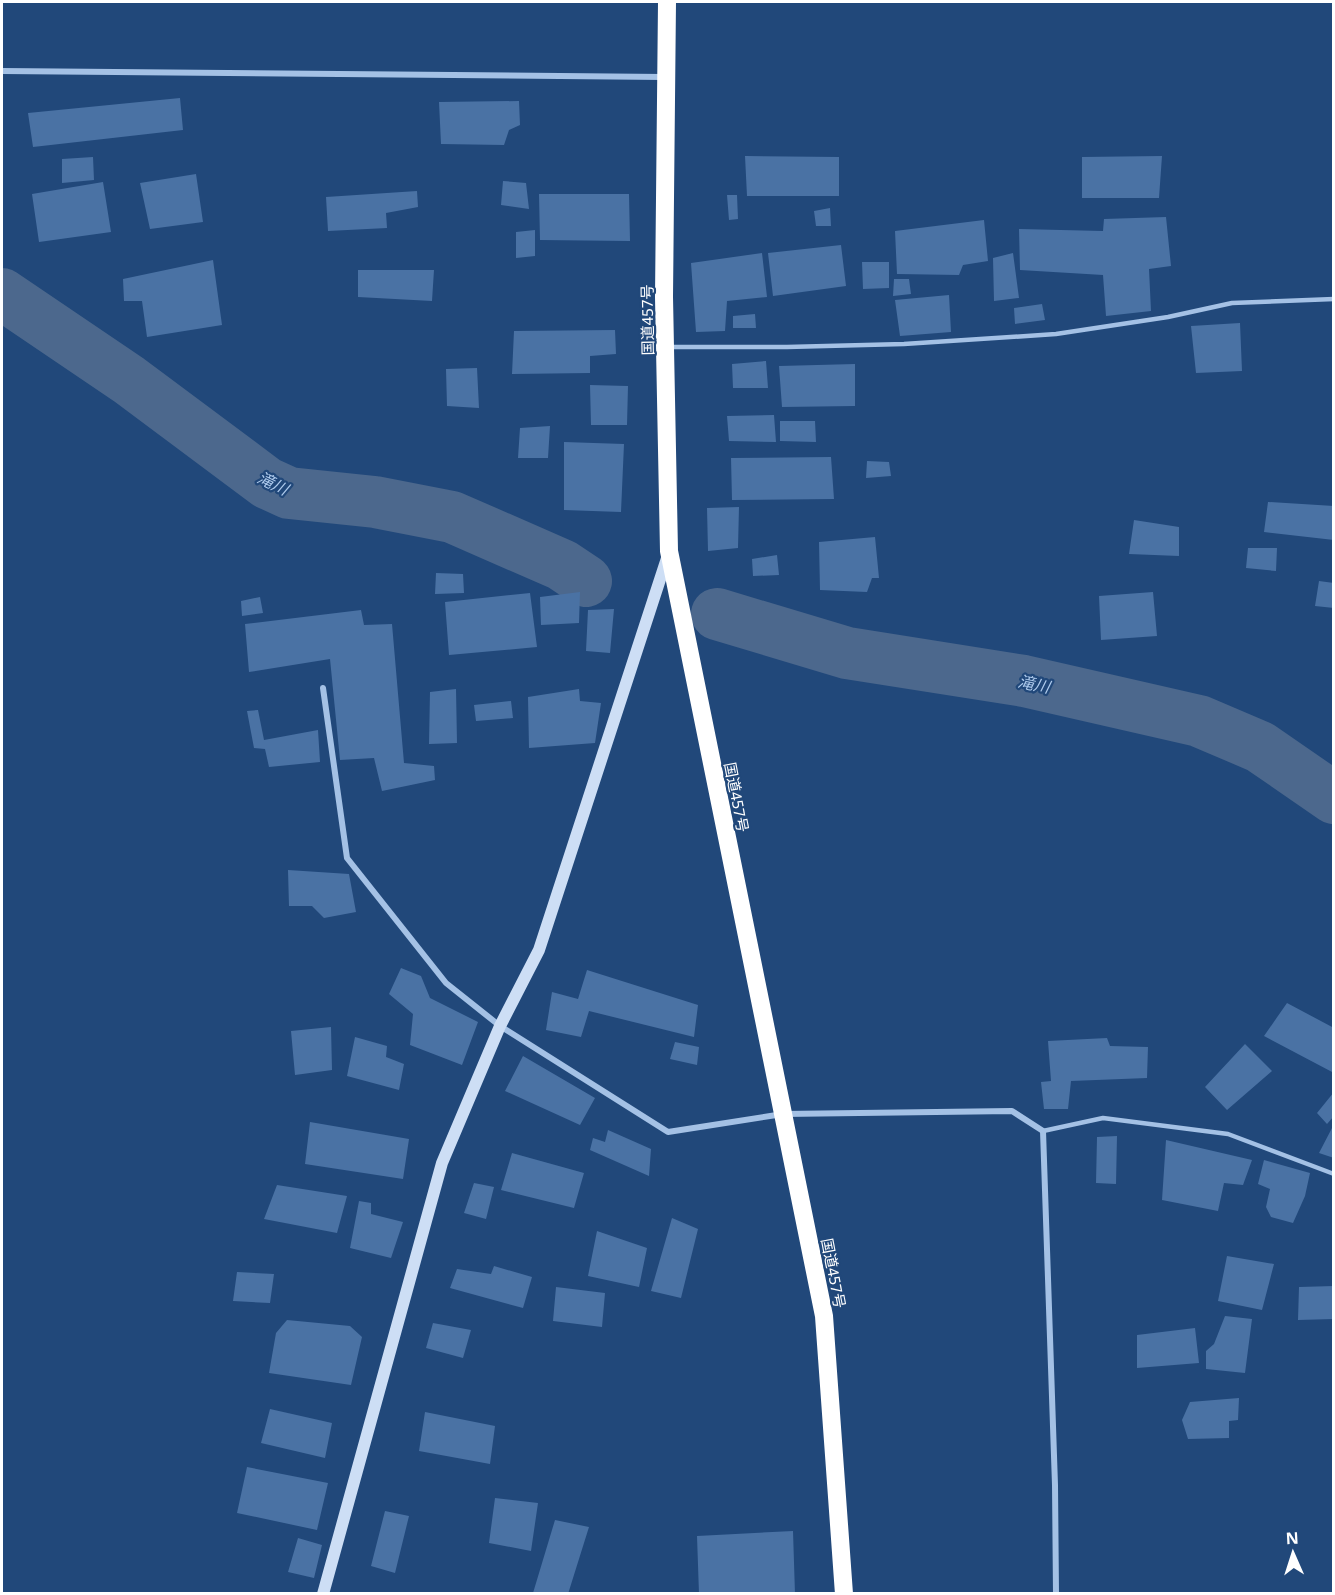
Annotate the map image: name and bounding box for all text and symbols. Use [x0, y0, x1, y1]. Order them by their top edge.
street label: 国道457号 [636, 284, 658, 356]
water label: 滝川 [254, 466, 294, 501]
water label: 滝川 [1016, 670, 1054, 699]
street label: 国道457号 [720, 760, 754, 834]
street label: 国道457号 [817, 1236, 851, 1310]
north arrow [1263, 1523, 1323, 1583]
text: N [1285, 1527, 1299, 1549]

